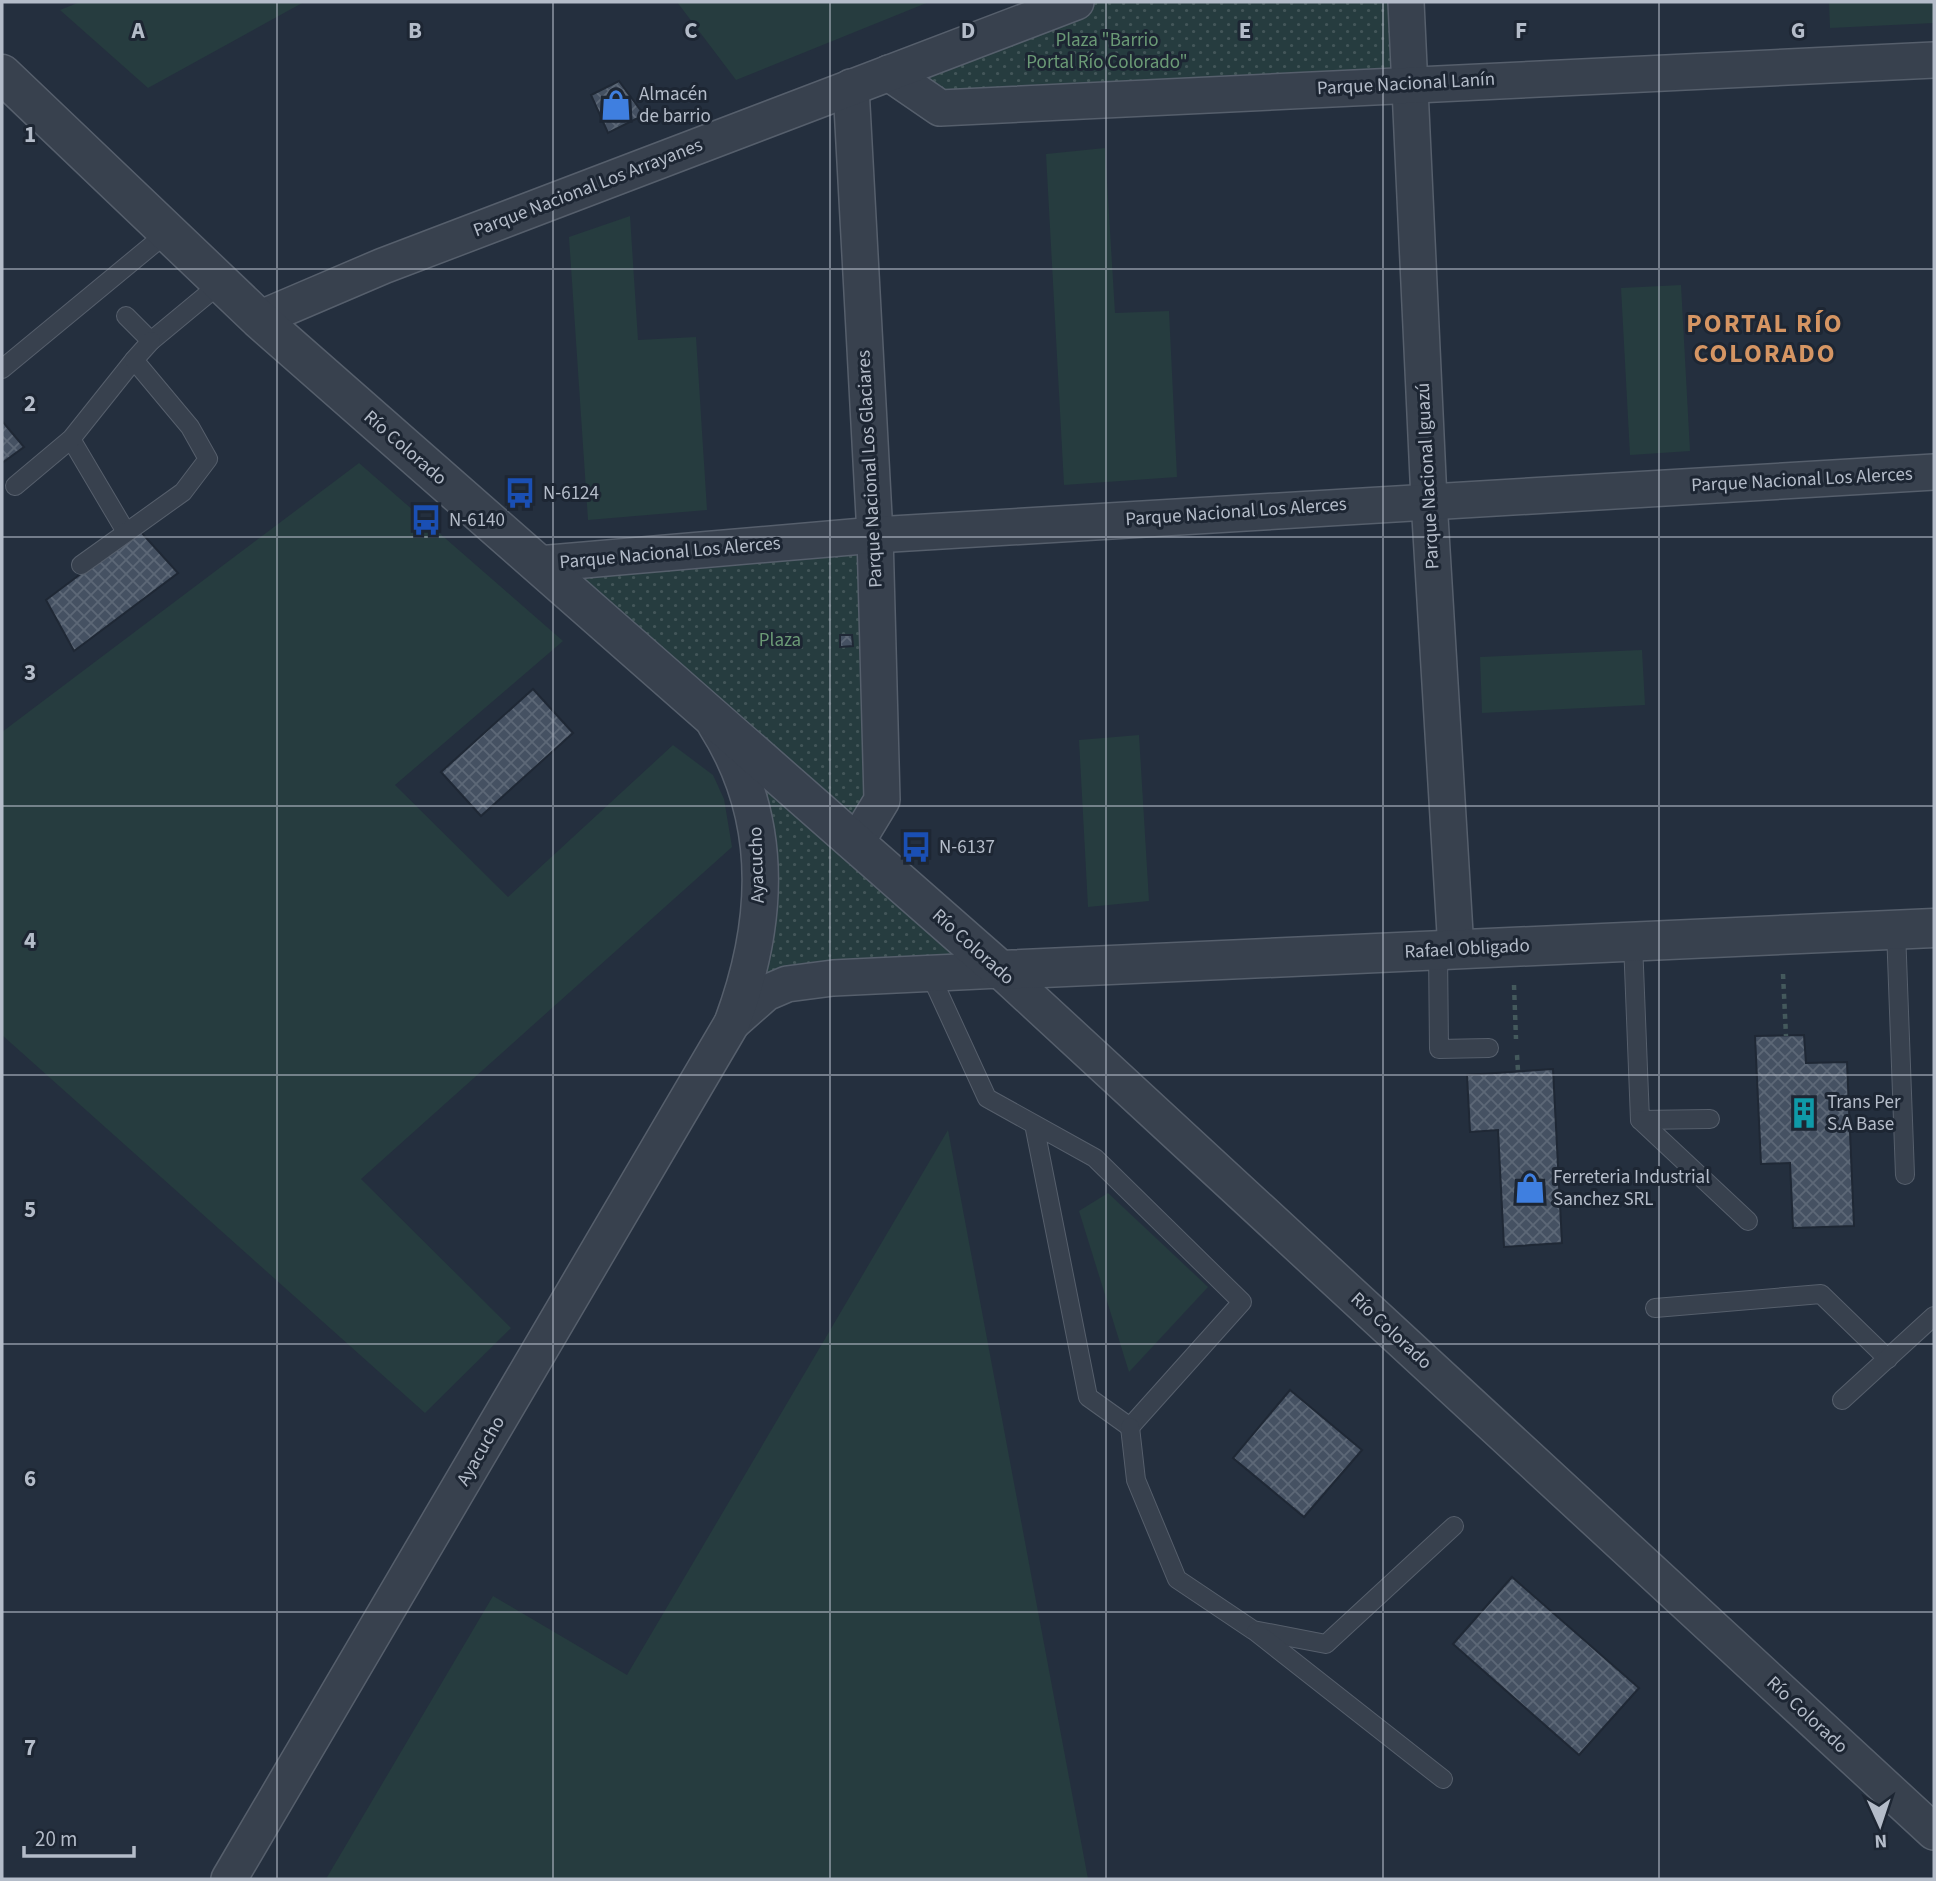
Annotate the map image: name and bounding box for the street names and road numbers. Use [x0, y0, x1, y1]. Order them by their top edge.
street label: Parque Nacional Lanín [1316, 66, 1496, 102]
street label: Parque Nacional Los Arrayanes [469, 132, 707, 244]
street label: Parque Nacional Los Glaciares [850, 349, 890, 589]
street label: Parque Nacional Iguazú [1410, 382, 1446, 570]
street label: Río Colorado [357, 404, 453, 492]
street label: Parque Nacional Los Alerces [1691, 461, 1913, 499]
street label: Parque Nacional Los Alerces [1124, 491, 1348, 533]
street label: Parque Nacional Los Alerces [558, 530, 782, 576]
street label: Ayacucho [742, 826, 772, 904]
street label: Río Colorado [926, 903, 1020, 991]
street label: Rafael Obligado [1404, 932, 1530, 966]
street label: Río Colorado [1344, 1286, 1438, 1376]
street label: Ayacucho [450, 1411, 512, 1491]
street label: Río Colorado [1760, 1670, 1854, 1760]

